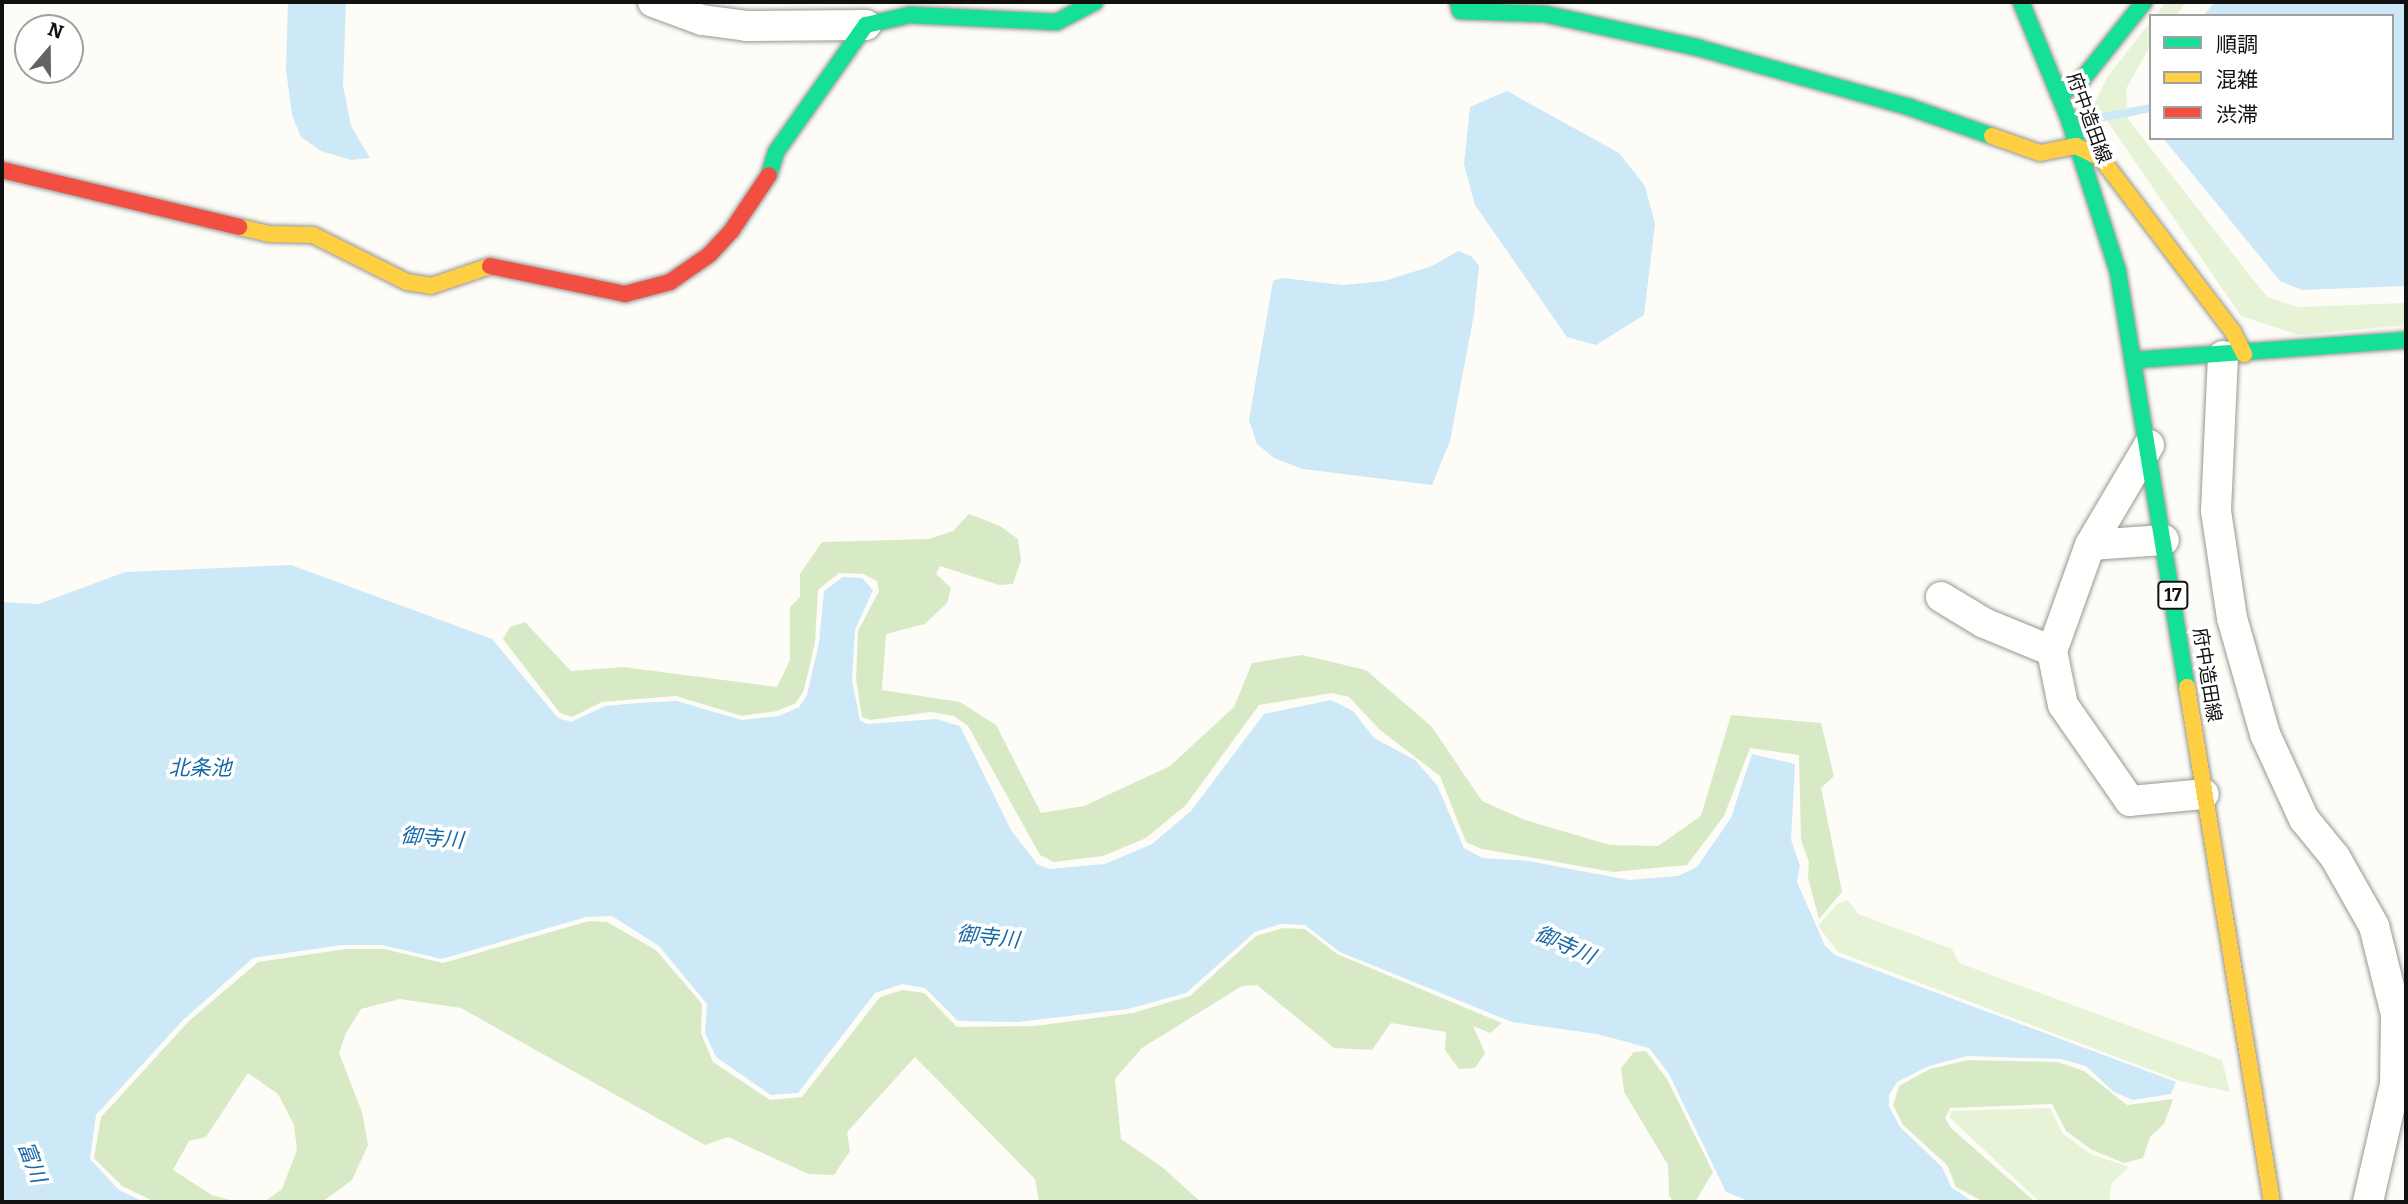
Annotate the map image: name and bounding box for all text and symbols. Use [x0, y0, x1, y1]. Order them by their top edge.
north arrow [14, 14, 84, 84]
legend [2149, 14, 2394, 140]
text: N [45, 17, 66, 44]
text: 順調 [2216, 32, 2258, 58]
text: 混雑 [2216, 67, 2258, 93]
street label: 府中造田線 [2062, 69, 2116, 167]
text: 渋滞 [2216, 102, 2258, 128]
road number: 17 [2157, 580, 2189, 610]
street label: 府中造田線 [2188, 626, 2226, 724]
water label: 北条池 [169, 755, 231, 781]
water label: 御寺川 [400, 823, 464, 853]
water label: 御寺川 [955, 921, 1021, 953]
water label: 御寺川 [1531, 921, 1599, 969]
water label: 富川 [13, 1138, 51, 1186]

